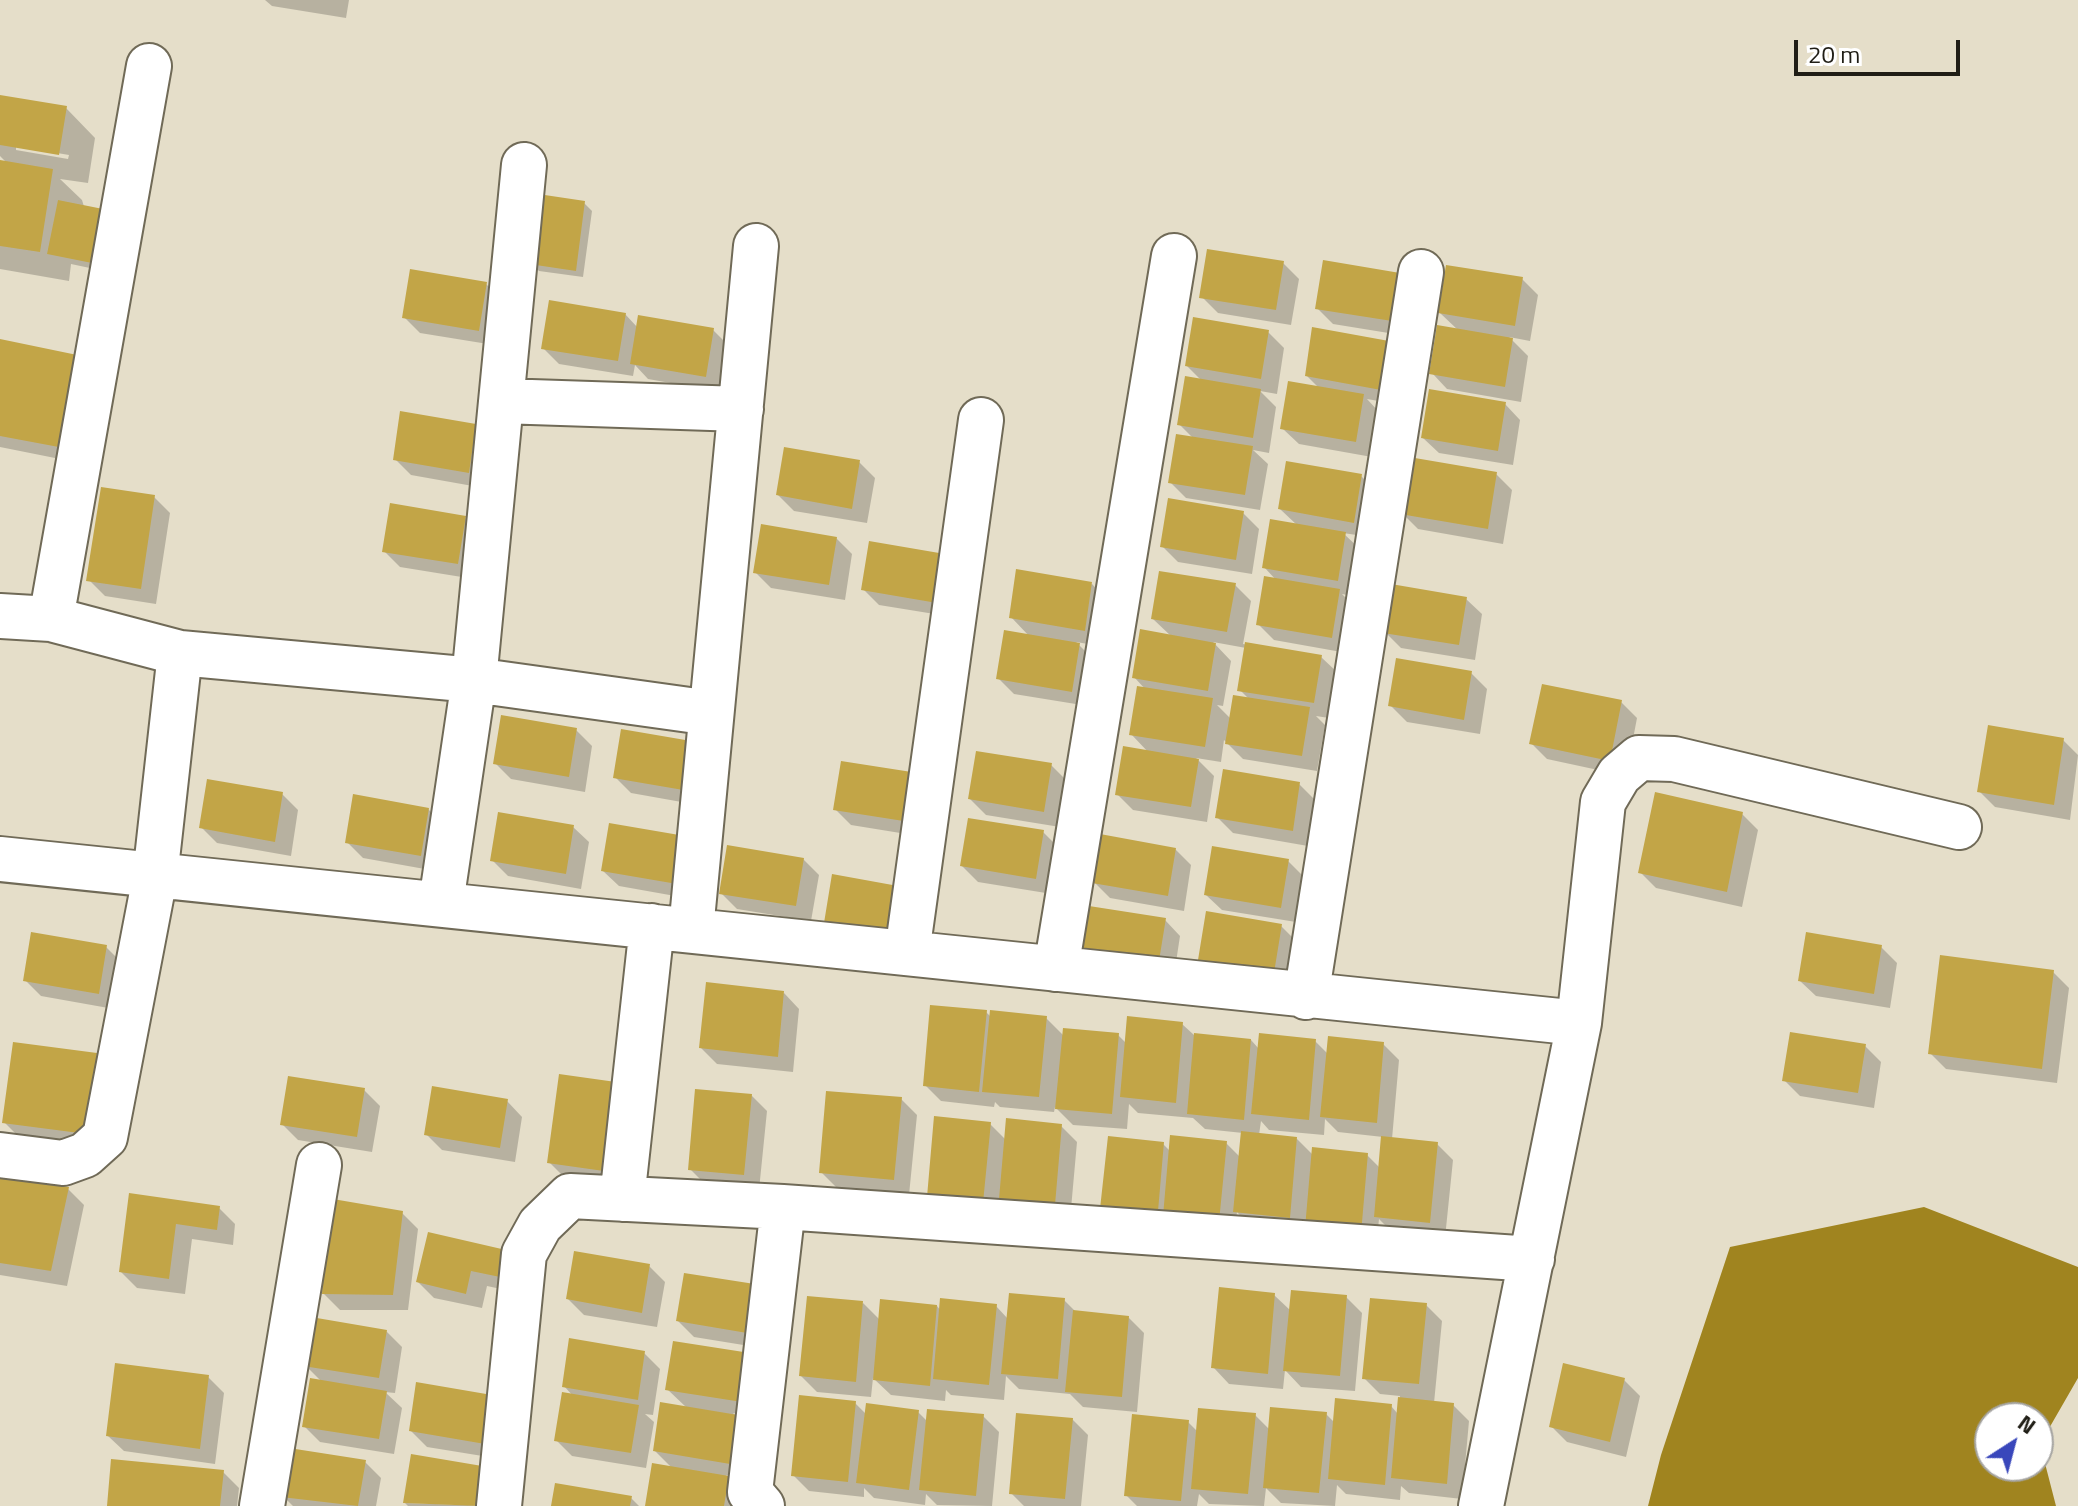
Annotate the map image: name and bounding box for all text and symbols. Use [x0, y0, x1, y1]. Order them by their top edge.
scale bar [1798, 24, 1964, 74]
text: 20 m [1808, 36, 1860, 72]
north arrow [1974, 1402, 2054, 1482]
text: N [2011, 1406, 2043, 1442]

